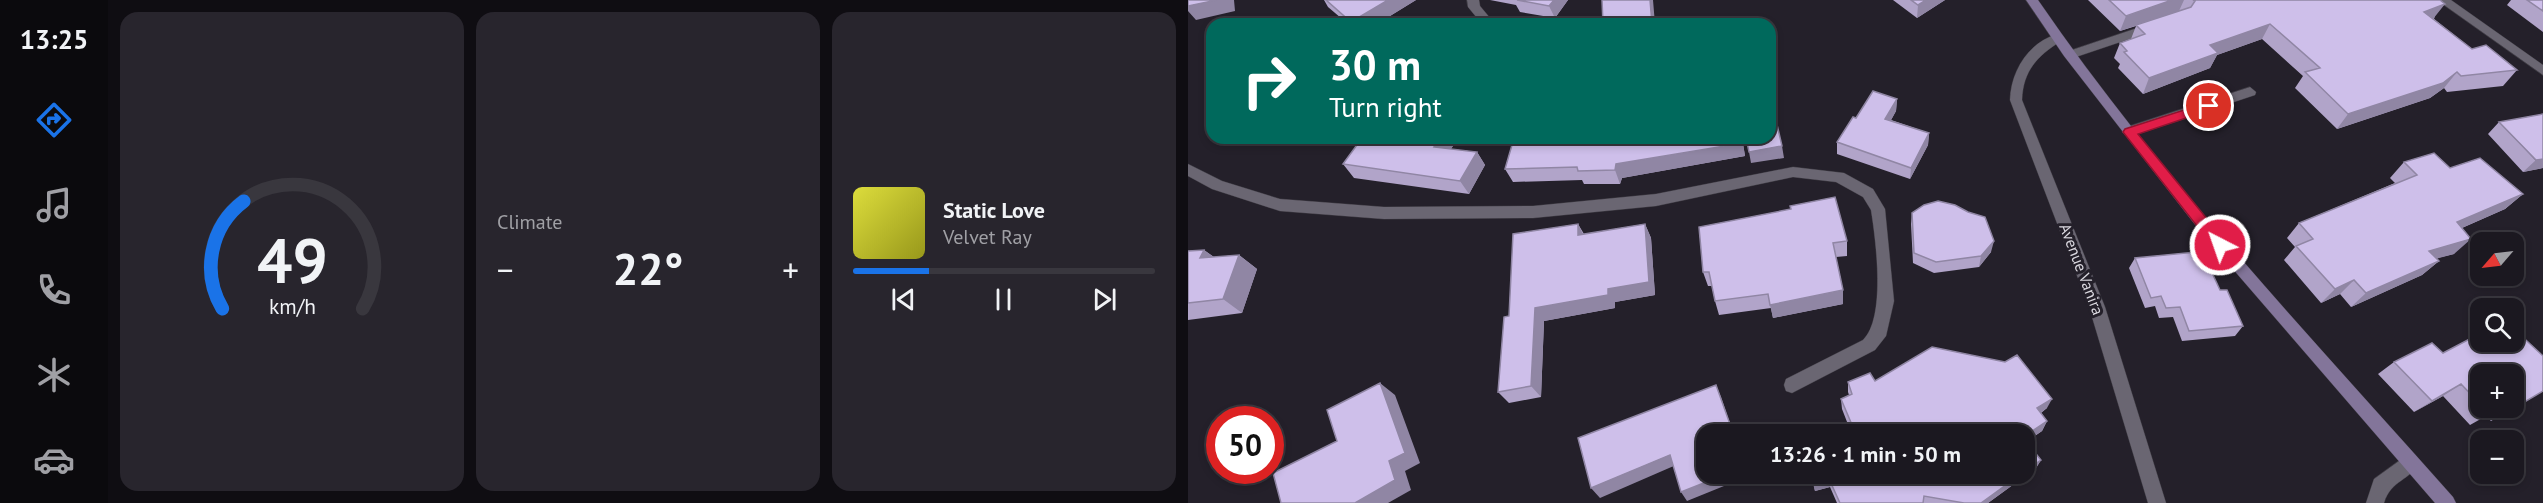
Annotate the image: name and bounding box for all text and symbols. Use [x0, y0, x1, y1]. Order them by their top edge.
text: 13:25 [20, 22, 88, 56]
text: 30 m [1329, 37, 1421, 92]
icon: right [1230, 42, 1308, 120]
pin [2183, 80, 2234, 131]
icon: arrive [2192, 89, 2225, 122]
text: Turn right [1329, 90, 1442, 124]
icon: directions [33, 99, 75, 141]
icon: music [33, 184, 75, 226]
text: Static Love [943, 196, 1045, 224]
text: Climate [497, 209, 563, 235]
position arrow [2188, 213, 2252, 277]
text: 49 [257, 219, 327, 300]
street label: Avenue Vanira [2055, 220, 2109, 318]
text: Velvet Ray [943, 224, 1032, 250]
north arrow [2470, 232, 2524, 286]
map controls [2470, 232, 2524, 484]
text: 22° [613, 239, 683, 297]
text: − [497, 248, 514, 291]
text: + [782, 248, 799, 291]
icon: phone [33, 269, 75, 311]
icon: previous [887, 283, 920, 316]
icon: pause [987, 283, 1020, 316]
icon: next [1088, 283, 1121, 316]
text: km/h [268, 292, 315, 320]
button: search [2470, 298, 2524, 352]
icon: climate [33, 354, 75, 396]
button: + [2470, 364, 2524, 418]
speed limit sign: 50 [1206, 406, 1284, 484]
button: − [2470, 430, 2524, 484]
icon: car [33, 439, 75, 481]
text: 13:26 · 1 min · 50 m [1770, 440, 1961, 468]

